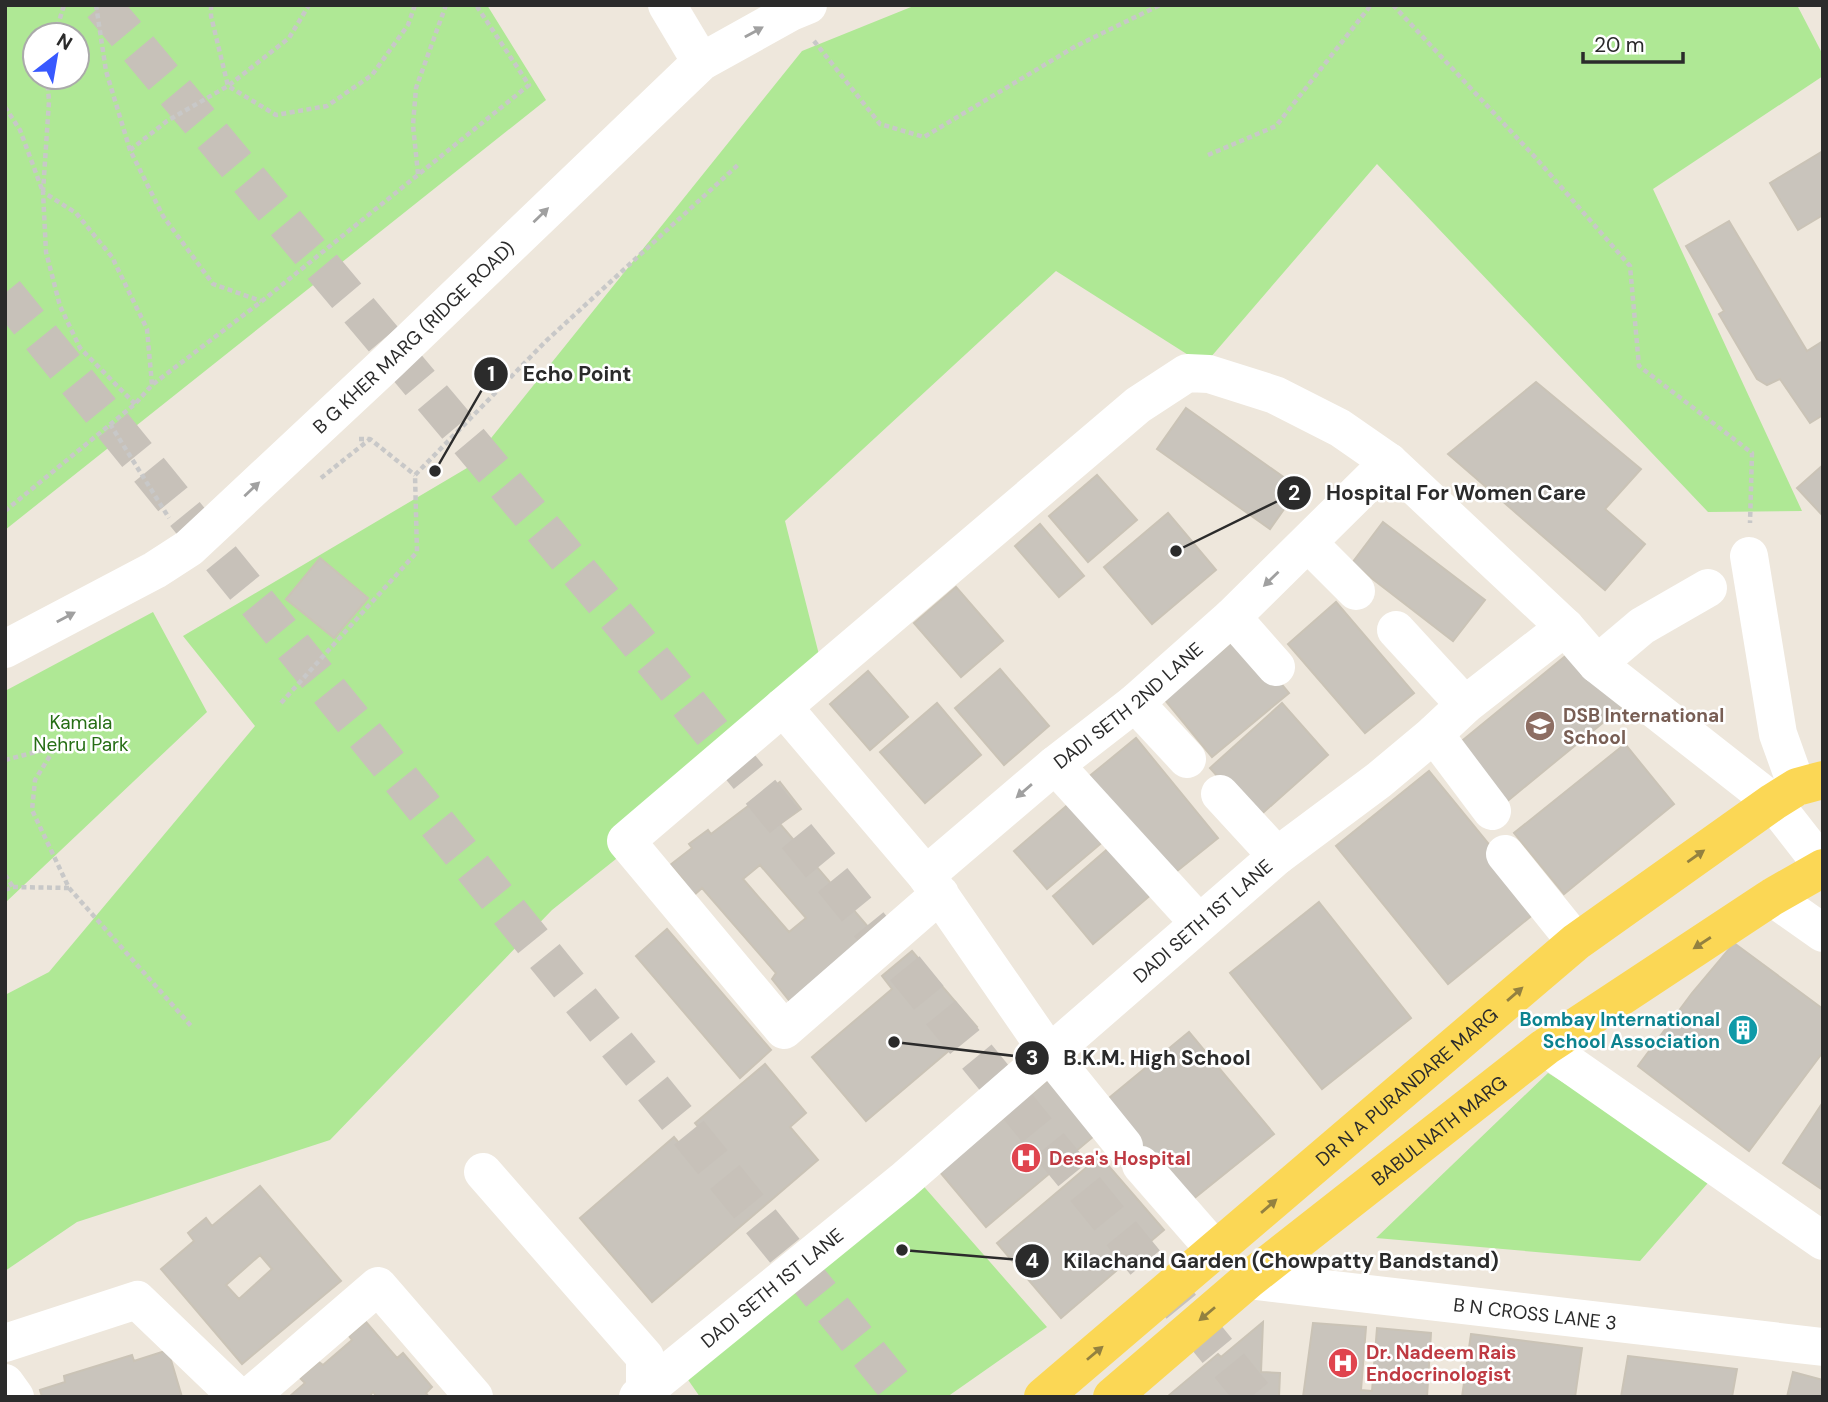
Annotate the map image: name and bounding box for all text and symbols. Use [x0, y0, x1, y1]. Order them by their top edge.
north arrow [21, 21, 91, 91]
scale bar [1583, 21, 1683, 65]
one-way arrow [744, 26, 764, 38]
text: N [52, 28, 77, 56]
text: 20 m [1594, 31, 1645, 59]
one-way arrow [533, 206, 550, 223]
street label: B G KHER MARG (RIDGE ROAD) [307, 235, 520, 439]
callout: Echo Point [473, 353, 645, 395]
text: 1 [487, 360, 495, 388]
text: Echo Point [523, 360, 631, 388]
callout: Hospital For Women Care [1277, 472, 1600, 514]
text: 2 [1288, 479, 1300, 507]
text: Hospital For Women Care [1326, 479, 1586, 507]
one-way arrow [243, 482, 260, 498]
one-way arrow [1263, 571, 1280, 587]
one-way arrow [56, 612, 76, 624]
street label: DADI SETH 2ND LANE [1048, 636, 1208, 774]
place label: DSB International School [1563, 703, 1724, 750]
school or university icon: DSB International School [1523, 709, 1557, 743]
park label: Kamala Nehru Park [33, 710, 129, 757]
one-way arrow [1015, 783, 1033, 799]
one-way arrow [1687, 850, 1705, 864]
street label: DADI SETH 1ST LANE [1128, 853, 1277, 988]
one-way arrow [1693, 936, 1712, 949]
one-way arrow [1507, 987, 1524, 1002]
street label: DR N A PURANDARE MARG [1310, 1002, 1503, 1171]
place label: Bombay International School Association [1519, 1007, 1720, 1054]
building icon: Bombay International School Association [1726, 1013, 1760, 1047]
callout: B.K.M. High School [1014, 1037, 1265, 1079]
text: 3 [1026, 1044, 1038, 1072]
text: B.K.M. High School [1063, 1044, 1251, 1072]
street label: BABULNATH MARG [1366, 1069, 1512, 1191]
hospital icon: Desa's Hospital [1009, 1141, 1043, 1175]
place label: Desa's Hospital [1049, 1146, 1191, 1171]
one-way arrow [1260, 1199, 1277, 1214]
street label: DADI SETH 1ST LANE [695, 1222, 848, 1353]
callout: Kilachand Garden (Chowpatty Bandstand) [1015, 1240, 1513, 1282]
text: 4 [1025, 1247, 1039, 1275]
text: Kilachand Garden (Chowpatty Bandstand) [1063, 1247, 1499, 1275]
street label: B N CROSS LANE 3 [1452, 1292, 1618, 1335]
one-way arrow [1198, 1306, 1216, 1322]
place label: Dr. Nadeem Rais Endocrinologist [1366, 1340, 1516, 1387]
one-way arrow [1086, 1346, 1103, 1361]
hospital icon: Dr. Nadeem Rais Endocrinologist [1326, 1346, 1360, 1380]

